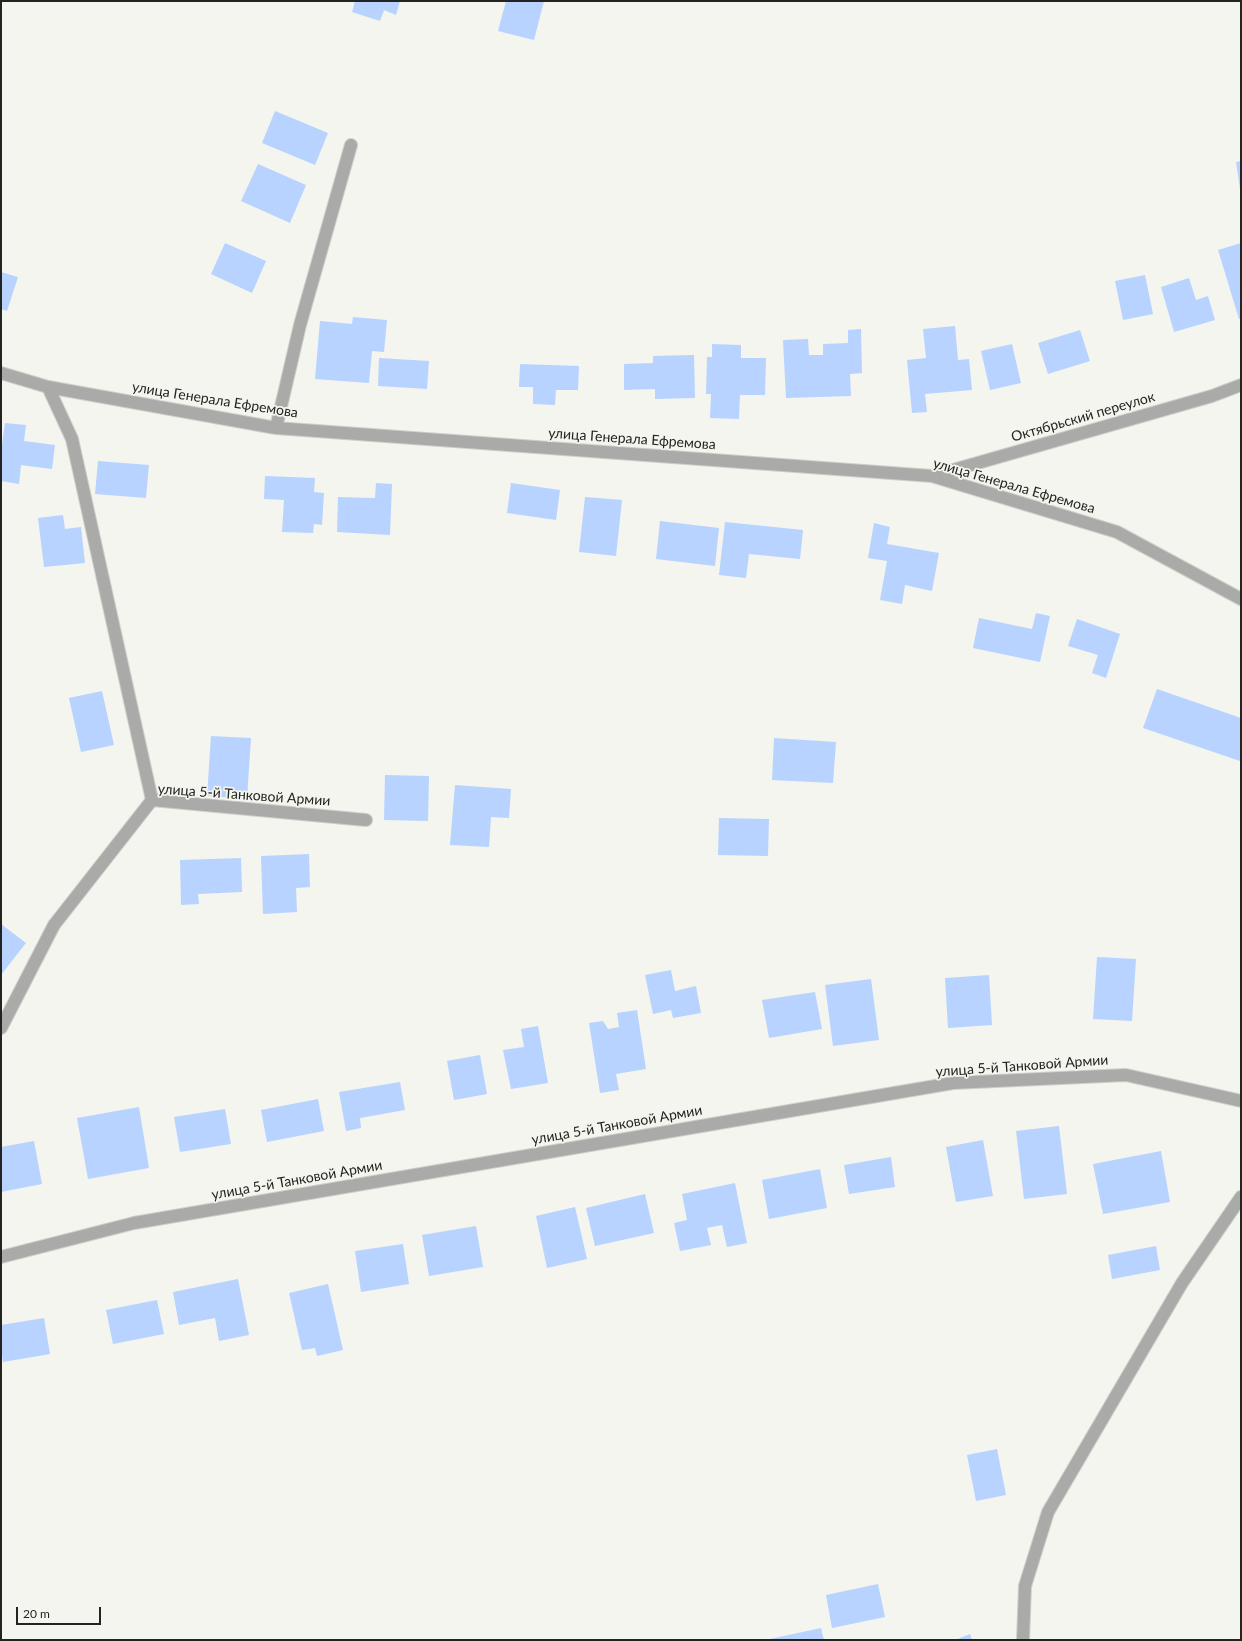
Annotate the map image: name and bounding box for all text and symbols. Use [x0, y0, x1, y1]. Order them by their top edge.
street label: улица Генерала Ефремова [131, 379, 299, 421]
street label: Октябрьский переулок [1009, 388, 1157, 446]
street label: улица Генерала Ефремова [548, 425, 716, 453]
street label: улица Генерала Ефремова [931, 455, 1097, 517]
street label: улица 5-й Танковой Армии [157, 781, 331, 809]
street label: улица 5-й Танковой Армии [935, 1052, 1109, 1080]
street label: улица 5-й Танковой Армии [530, 1102, 704, 1148]
street label: улица 5-й Танковой Армии [210, 1157, 384, 1203]
scale bar [18, 1599, 103, 1625]
text: 20 m [23, 1606, 50, 1621]

